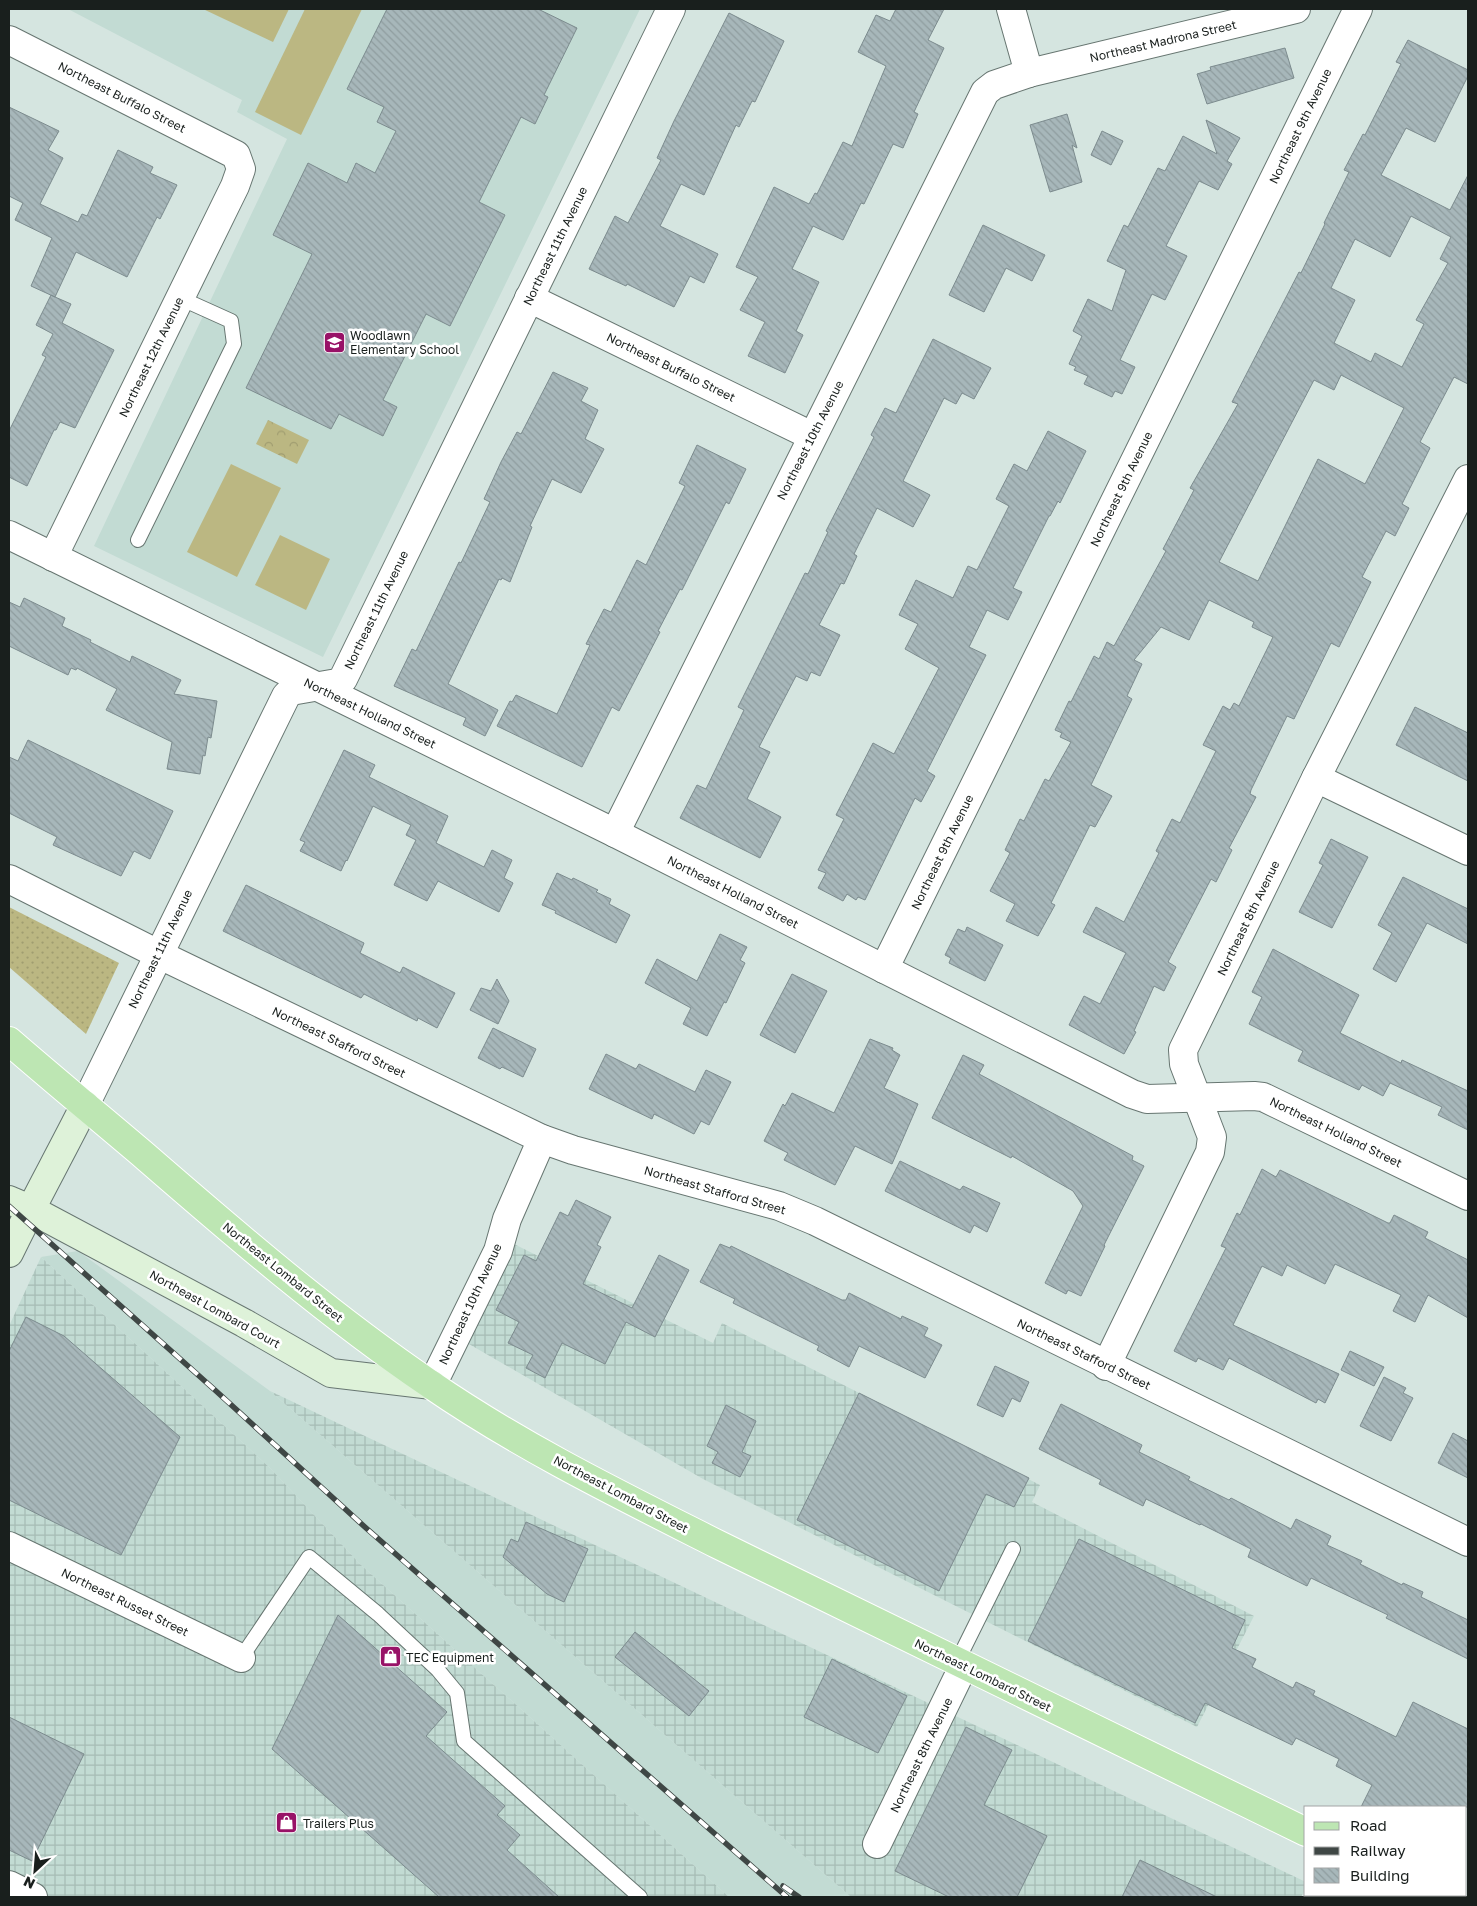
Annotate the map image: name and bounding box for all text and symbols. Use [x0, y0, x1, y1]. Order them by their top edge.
street label: Northeast Madrona Street [1088, 17, 1238, 65]
street label: Northeast Buffalo Street [56, 58, 189, 136]
street label: Northeast 9th Avenue [1266, 66, 1334, 186]
street label: Northeast 11th Avenue [520, 184, 590, 308]
street label: Northeast 12th Avenue [115, 295, 187, 419]
place label: Woodlawn Elementary School [350, 328, 459, 357]
street label: Northeast Buffalo Street [604, 329, 738, 405]
school or university icon: Woodlawn Elementary School [322, 330, 346, 354]
street label: Northeast 10th Avenue [773, 378, 847, 502]
street label: Northeast 9th Avenue [1087, 429, 1155, 549]
street label: Northeast 11th Avenue [341, 548, 411, 672]
street label: Northeast Holland Street [301, 674, 439, 752]
street label: Northeast 9th Avenue [908, 792, 976, 912]
street label: Northeast Holland Street [665, 852, 801, 932]
street label: Northeast 8th Avenue [1214, 858, 1282, 978]
street label: Northeast 11th Avenue [125, 887, 195, 1011]
street label: Northeast Stafford Street [270, 1003, 408, 1081]
street label: Northeast Holland Street [1267, 1093, 1405, 1171]
street label: Northeast Stafford Street [642, 1163, 788, 1217]
street label: Northeast Lombard Street [220, 1219, 346, 1325]
street label: Northeast 10th Avenue [435, 1241, 505, 1367]
street label: Northeast Lombard Court [147, 1267, 283, 1351]
street label: Northeast Stafford Street [1015, 1315, 1153, 1393]
street label: Northeast Lombard Street [551, 1452, 691, 1536]
street label: Northeast Russet Street [59, 1565, 191, 1639]
street label: Northeast Lombard Street [912, 1635, 1054, 1715]
shop icon: TEC Equipment [378, 1645, 402, 1669]
place label: TEC Equipment [406, 1650, 494, 1665]
street label: Northeast 8th Avenue [887, 1695, 955, 1815]
legend [1304, 1806, 1467, 1896]
shop icon: Trailers Plus [275, 1811, 299, 1835]
place label: Trailers Plus [303, 1816, 374, 1831]
text: Road [1350, 1816, 1387, 1834]
text: Railway [1350, 1841, 1406, 1859]
north arrow [10, 1846, 60, 1896]
text: Building [1350, 1866, 1410, 1884]
text: N [21, 1873, 38, 1893]

